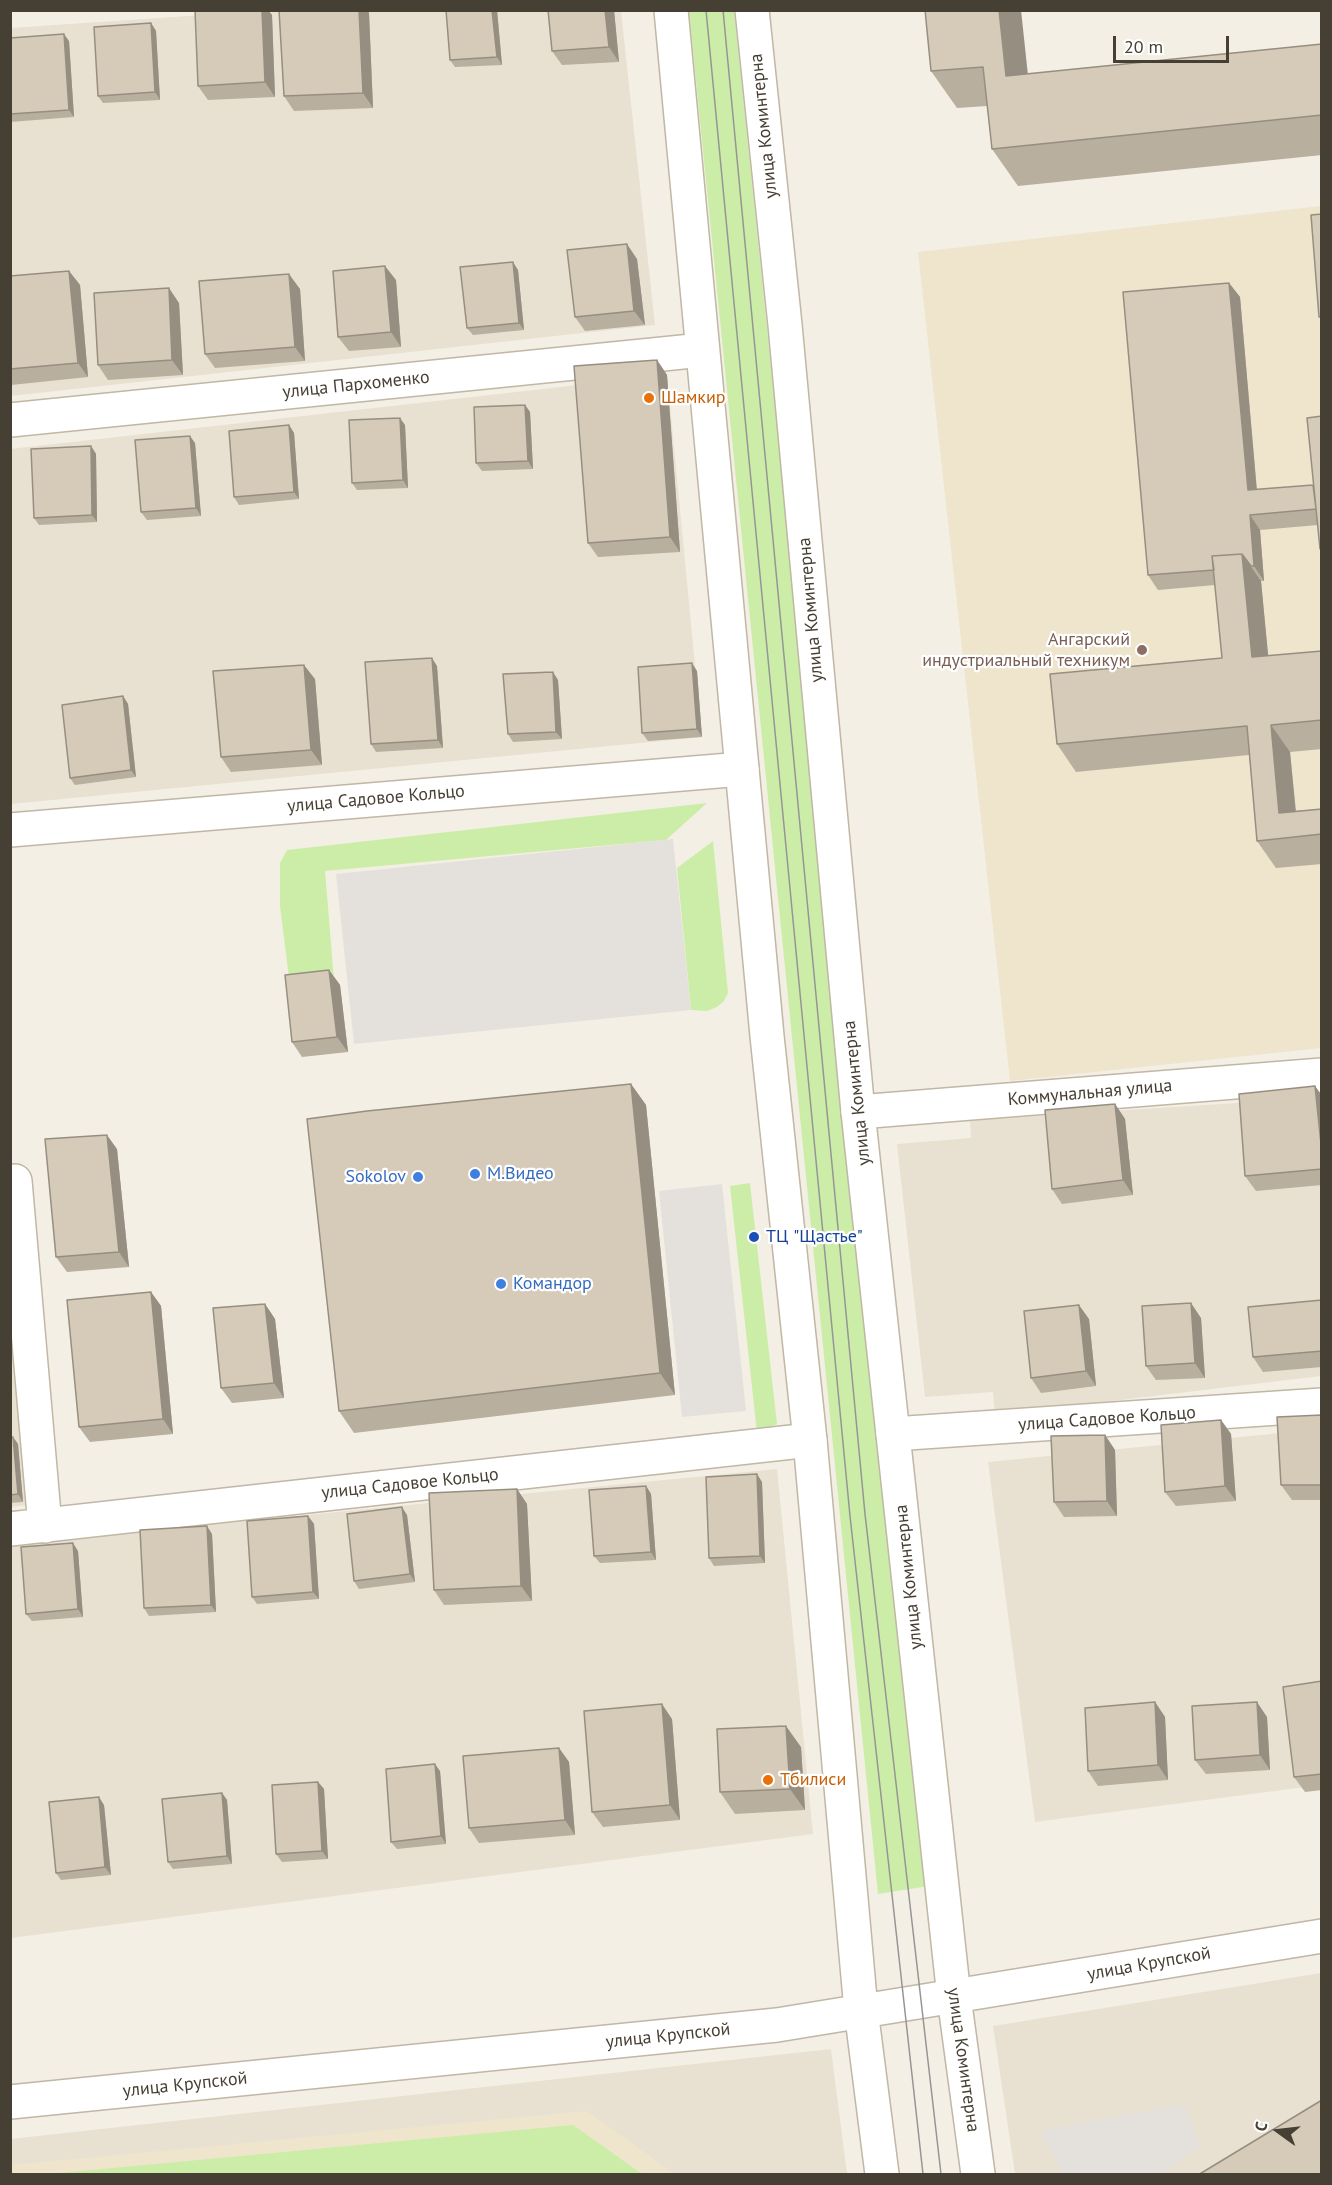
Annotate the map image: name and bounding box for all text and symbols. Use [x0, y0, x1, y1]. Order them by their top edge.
scale bar [1116, 24, 1232, 62]
text: 20 m [1124, 35, 1163, 58]
street label: улица Коминтерна [746, 52, 782, 200]
street label: улица Пархоменко [281, 367, 431, 403]
place label: Шамкир [661, 387, 725, 409]
marker: Шамкир [642, 391, 656, 405]
street label: улица Коминтерна [794, 537, 828, 683]
place label: Ангарский индустриальный техникум [922, 629, 1130, 672]
marker: Ангарский индустриальный техникум [1135, 643, 1149, 657]
street label: улица Садовое Кольцо [286, 780, 466, 818]
street label: улица Коминтерна [839, 1019, 875, 1167]
street label: Коммунальная улица [1007, 1075, 1173, 1111]
place label: М.Видео [487, 1163, 554, 1185]
place label: Sokolov [345, 1166, 406, 1188]
marker: М.Видео [468, 1167, 482, 1181]
marker: Sokolov [411, 1170, 425, 1184]
place label: ТЦ "Щастье" [766, 1226, 863, 1248]
marker: ТЦ "Щастье" [747, 1230, 761, 1244]
place label: Командор [513, 1273, 592, 1295]
marker: Командор [494, 1277, 508, 1291]
street label: улица Садовое Кольцо [1017, 1402, 1197, 1436]
street label: улица Садовое Кольцо [320, 1464, 500, 1504]
street label: улица Коминтерна [891, 1503, 927, 1651]
place label: Тбилиси [780, 1769, 846, 1791]
marker: Тбилиси [761, 1773, 775, 1787]
street label: улица Крупской [1086, 1942, 1212, 1986]
street label: улица Коминтерна [942, 1986, 984, 2134]
street label: улица Крупской [605, 2019, 731, 2053]
street label: улица Крупской [122, 2068, 248, 2102]
north arrow [1248, 2101, 1308, 2161]
text: С [1250, 2119, 1271, 2133]

